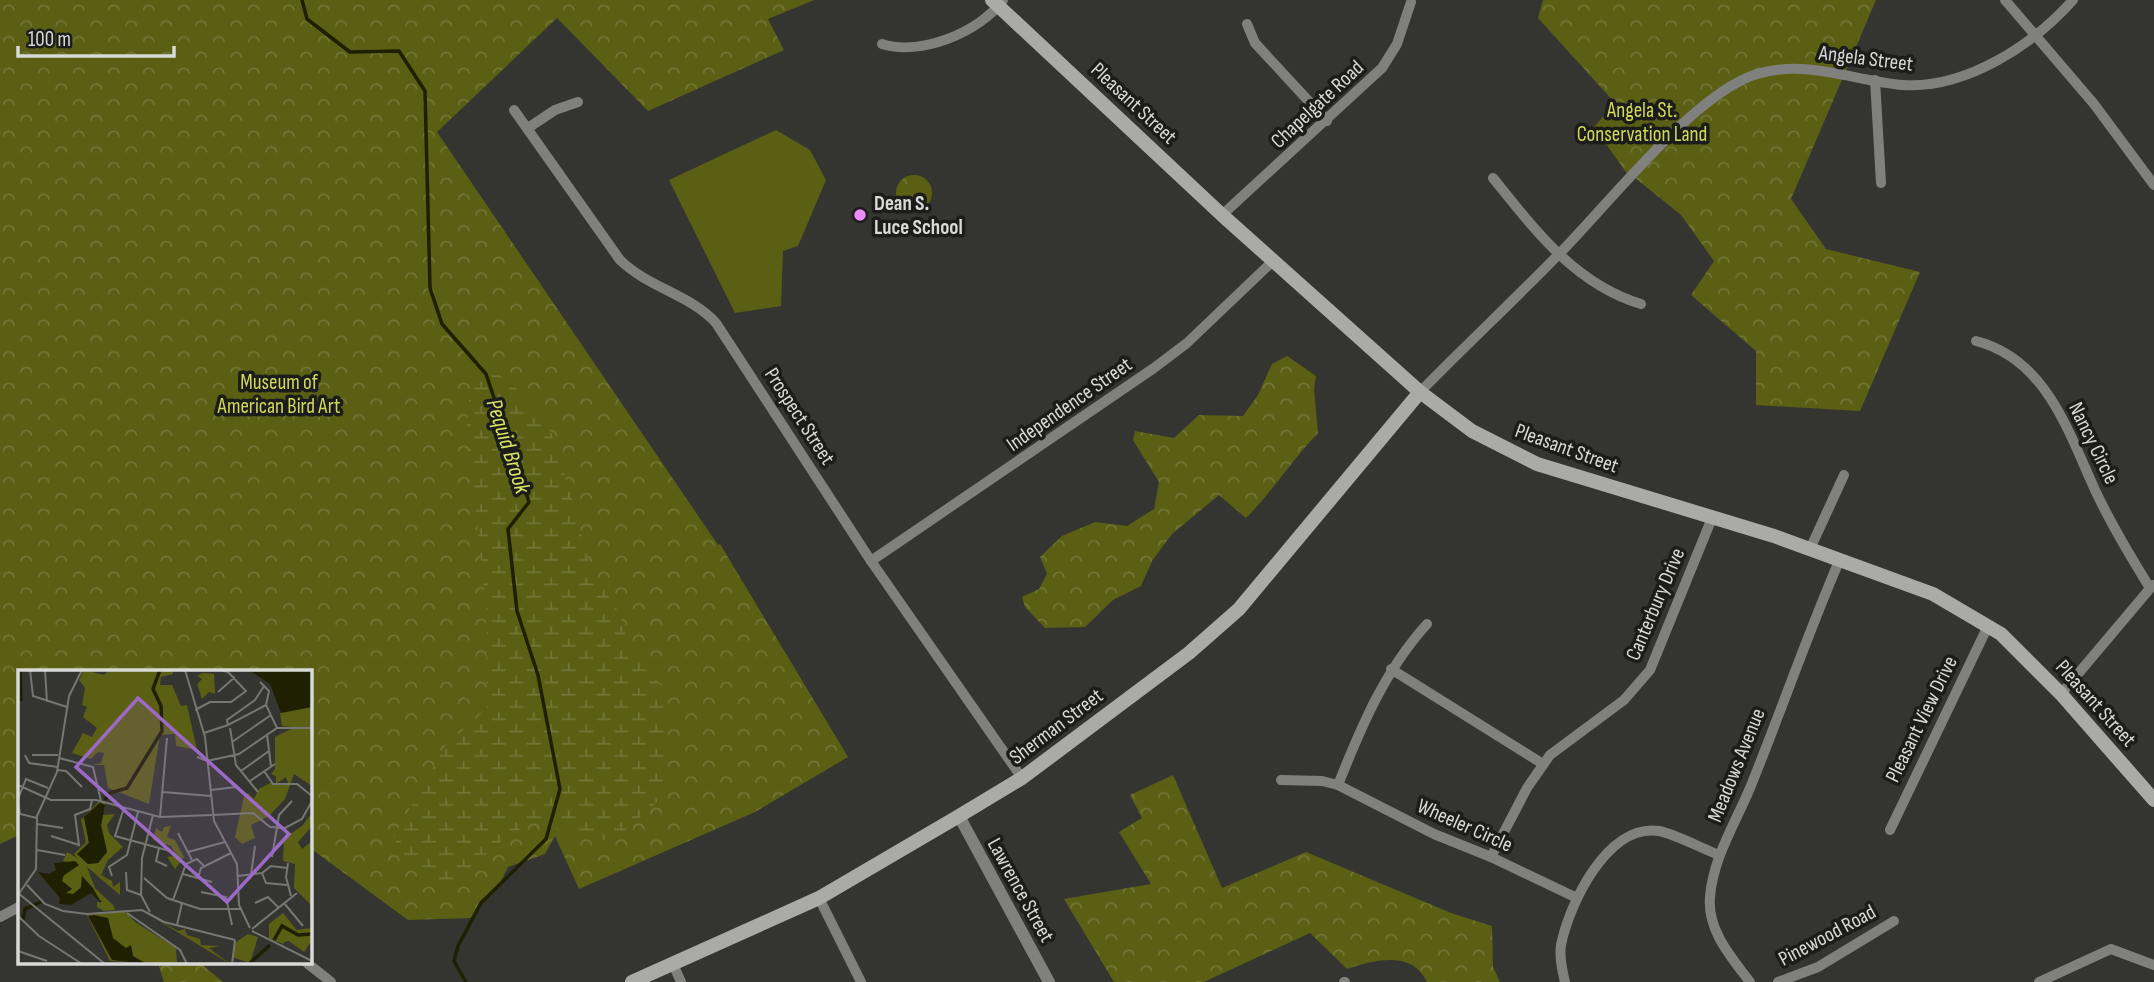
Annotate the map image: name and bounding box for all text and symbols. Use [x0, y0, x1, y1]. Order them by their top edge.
scale bar [18, 14, 173, 58]
text: 100 m [28, 27, 71, 52]
street label: Angela Street [1816, 40, 1914, 77]
street label: Chapelgate Road [1266, 55, 1369, 154]
street label: Pleasant Street [1086, 57, 1182, 149]
park label: Angela St. Conservation Land [1577, 98, 1707, 147]
place label: Dean S. Luce School [874, 191, 963, 240]
marker: Dean S. Luce School [852, 207, 868, 223]
street label: Independence Street [1002, 352, 1137, 457]
street label: Prospect Street [759, 363, 840, 469]
park label: Museum of American Bird Art [217, 370, 340, 419]
water label: Pequid Brook [480, 395, 537, 499]
street label: Nancy Circle [2063, 398, 2124, 488]
street label: Pleasant Street [1512, 418, 1622, 479]
street label: Canterbury Drive [1621, 544, 1690, 664]
street label: Pleasant View Drive [1880, 652, 1963, 786]
street label: Pleasant Street [2050, 655, 2141, 752]
inset map [18, 670, 312, 964]
street label: Sherman Street [1005, 683, 1108, 770]
street label: Meadows Avenue [1702, 705, 1771, 826]
street label: Wheeler Circle [1413, 793, 1516, 858]
street label: Lawrence Street [982, 834, 1059, 947]
street label: Pinewood Road [1774, 899, 1880, 971]

